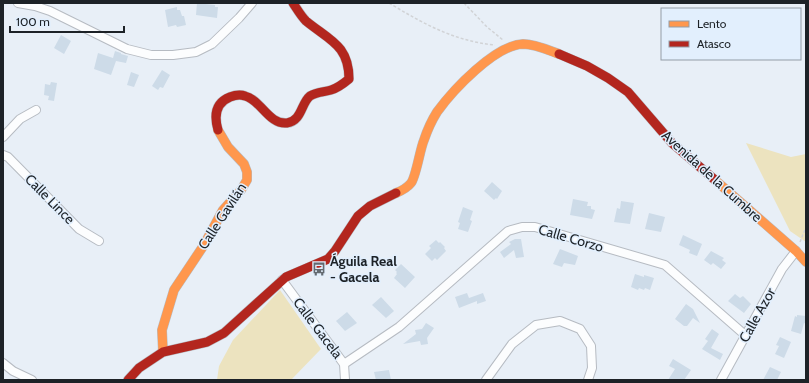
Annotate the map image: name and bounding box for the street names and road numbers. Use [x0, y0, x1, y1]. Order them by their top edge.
street label: Avenida de la Cumbre [658, 126, 766, 226]
street label: Calle Lince [21, 170, 79, 228]
street label: Calle Gavilán [194, 179, 250, 253]
street label: Calle Corzo [536, 220, 606, 256]
street label: Calle Azor [735, 284, 780, 345]
street label: Calle Gacela [289, 294, 347, 362]

